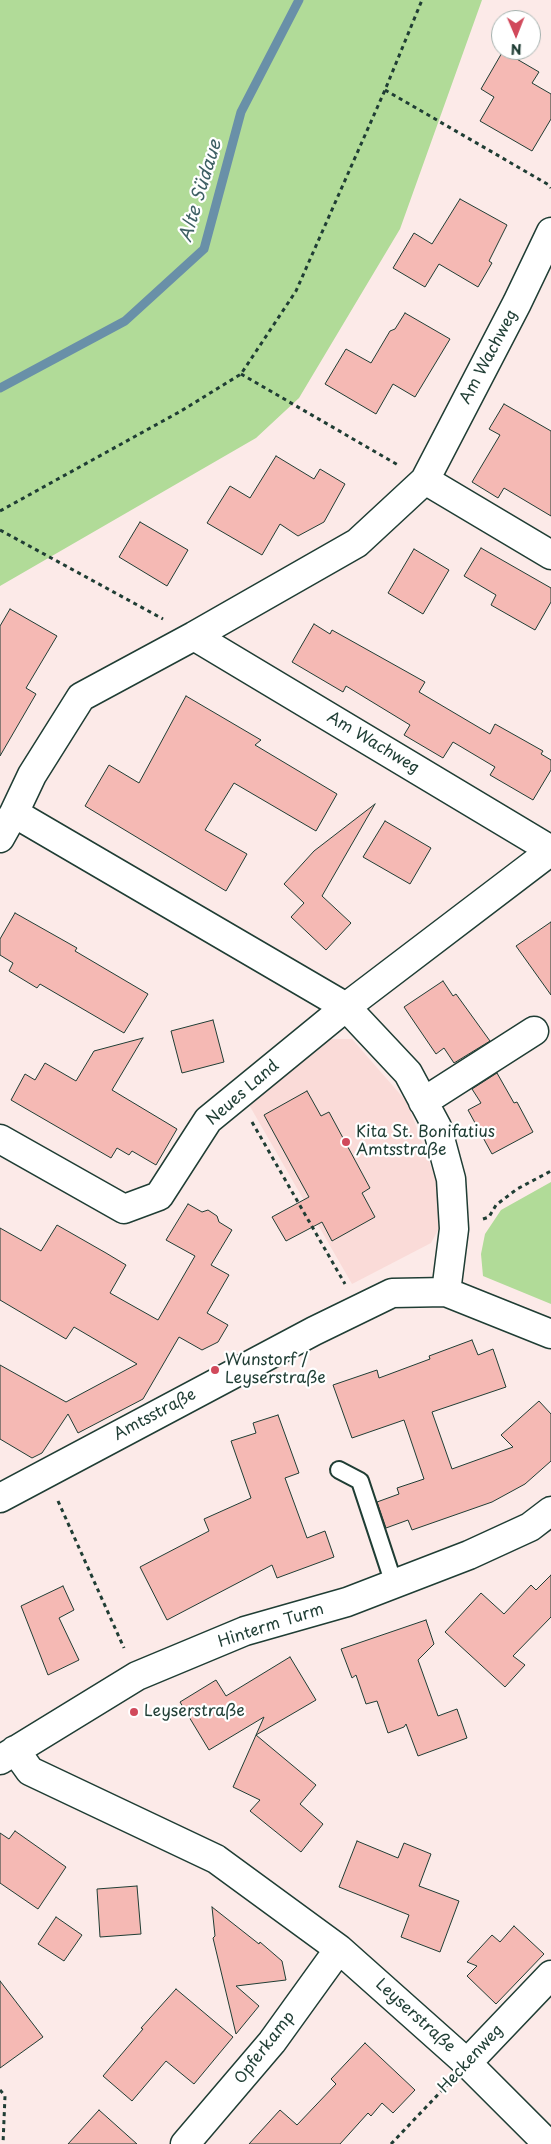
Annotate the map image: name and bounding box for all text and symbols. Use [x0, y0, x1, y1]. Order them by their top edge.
north arrow [491, 10, 541, 60]
text: N [511, 39, 522, 60]
water label: Alte Südaue [175, 137, 227, 245]
street label: Am Wachweg [456, 306, 522, 408]
street label: Am Wachweg [323, 708, 423, 778]
street label: Neues Land [203, 1056, 283, 1130]
place label: Kita St. Bonifatius Amtsstraße [356, 1123, 495, 1161]
marker: Kita St. Bonifatius Amtsstraße [340, 1136, 352, 1148]
place label: Wunstorf / Leyserstraße [225, 1351, 326, 1389]
marker: Wunstorf / Leyserstraße [209, 1364, 221, 1376]
street label: Amtsstraße [111, 1385, 199, 1445]
street label: Hinterm Turm [216, 1600, 326, 1652]
place label: Leyserstraße [144, 1702, 245, 1722]
marker: Leyserstraße [128, 1706, 140, 1718]
street label: Leyserstraße [371, 1975, 459, 2057]
street label: Opferkamp [231, 2008, 299, 2088]
street label: Heckenweg [435, 2021, 507, 2097]

